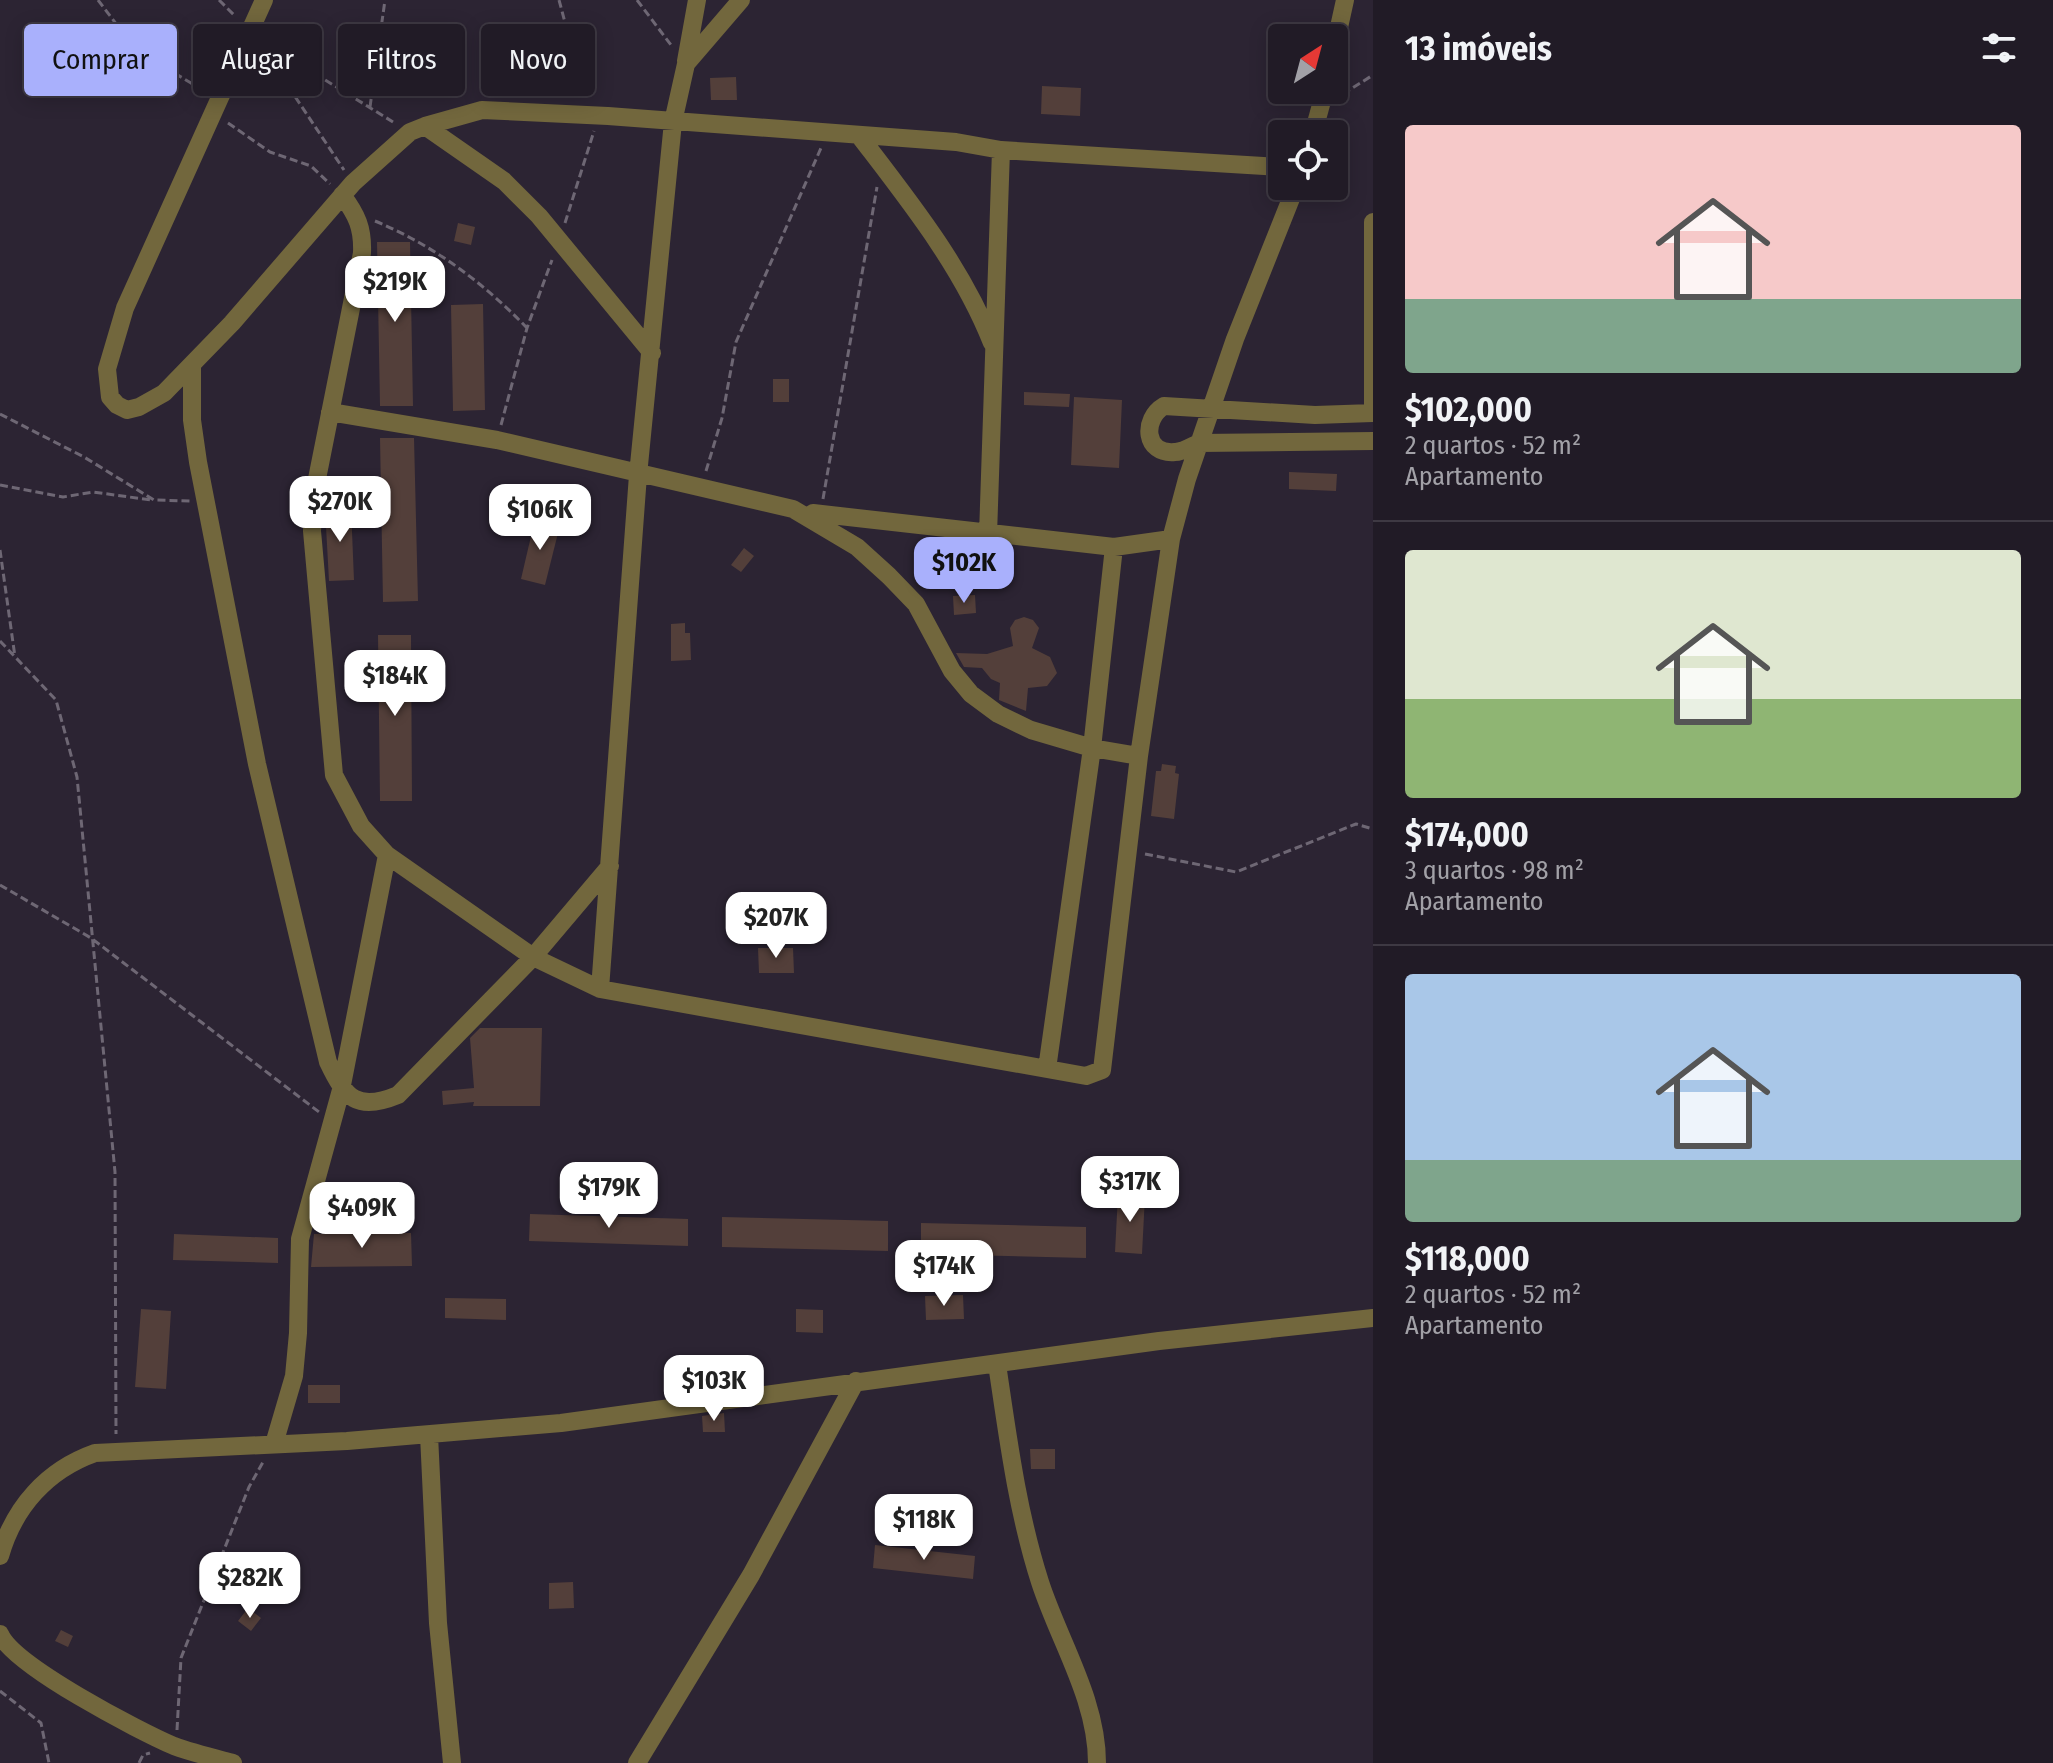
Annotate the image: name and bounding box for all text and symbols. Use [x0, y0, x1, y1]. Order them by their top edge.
chip: Comprar [24, 24, 177, 96]
chip: Alugar [193, 24, 322, 96]
chip: Filtros [338, 24, 465, 96]
chip: Novo [481, 24, 595, 96]
north arrow [1268, 24, 1348, 104]
map controls [1268, 24, 1348, 200]
icon: filters [1977, 26, 2021, 70]
text: 13 imóveis [1405, 28, 1552, 69]
button: locate [1268, 120, 1348, 200]
icon: home [1641, 177, 1785, 321]
pin: $219K [339, 256, 451, 324]
text: $219K [363, 266, 427, 297]
text: $102,000 [1405, 389, 1532, 430]
text: 2 quartos · 52 m² [1405, 430, 1581, 461]
text: Apartamento [1405, 461, 1543, 492]
pin: $270K [284, 476, 396, 544]
pin: $106K [484, 484, 596, 552]
text: $270K [308, 486, 372, 517]
text: $106K [507, 494, 573, 525]
pin: $102K [908, 537, 1020, 605]
text: $102K [932, 547, 996, 578]
icon: home [1641, 602, 1785, 746]
pin: $184K [339, 650, 451, 718]
text: $184K [362, 660, 428, 691]
text: $174,000 [1405, 814, 1529, 855]
text: 3 quartos · 98 m² [1405, 855, 1584, 886]
text: Apartamento [1405, 886, 1543, 917]
pin: $207K [720, 892, 832, 960]
text: $207K [744, 902, 808, 933]
icon: home [1641, 1026, 1785, 1170]
pin: $317K [1074, 1156, 1186, 1224]
pin: $179K [553, 1162, 665, 1230]
text: $317K [1099, 1166, 1161, 1197]
text: $179K [578, 1172, 640, 1203]
pin: $409K [306, 1182, 418, 1250]
text: $409K [328, 1192, 396, 1223]
text: $118,000 [1405, 1238, 1530, 1279]
pin: $174K [888, 1240, 1000, 1308]
text: $174K [913, 1250, 975, 1281]
text: 2 quartos · 52 m² [1405, 1279, 1581, 1310]
text: Apartamento [1405, 1310, 1543, 1341]
pin: $103K [658, 1355, 770, 1423]
text: $103K [682, 1365, 746, 1396]
pin: $118K [868, 1494, 980, 1562]
text: $118K [893, 1504, 955, 1535]
pin: $282K [194, 1552, 306, 1620]
text: $282K [217, 1562, 283, 1593]

